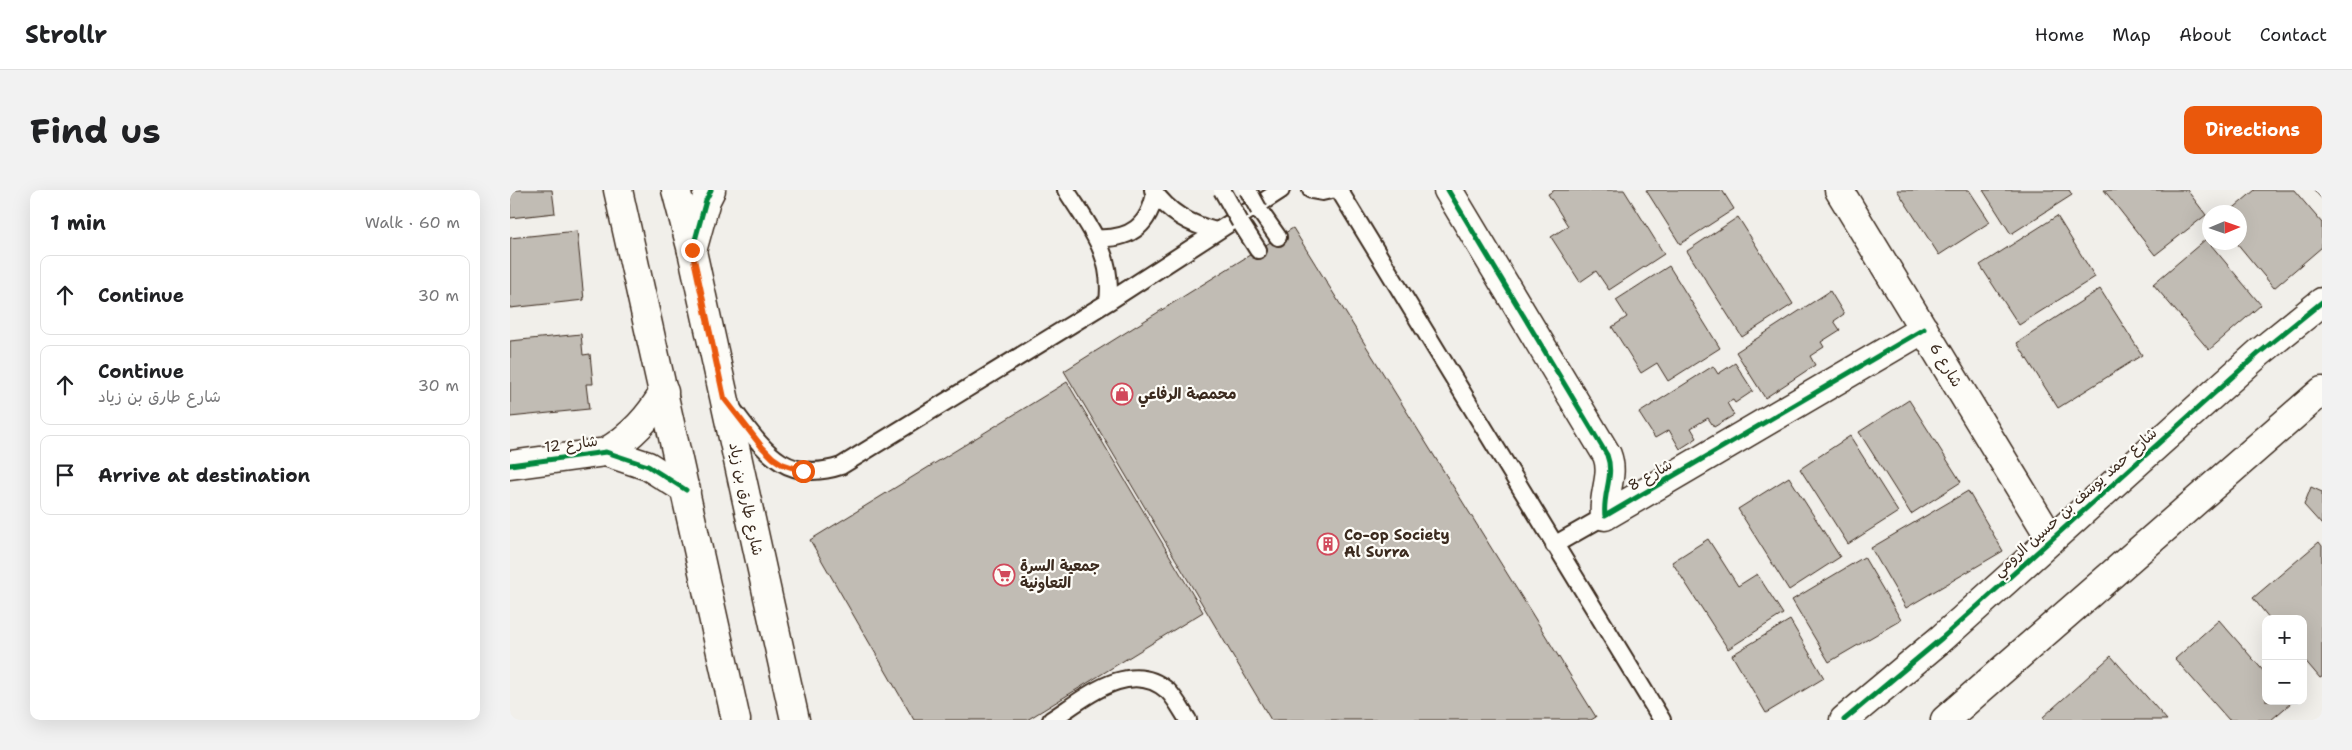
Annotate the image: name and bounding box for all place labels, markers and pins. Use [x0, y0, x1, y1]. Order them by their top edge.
shop icon: محمصة الرفاعي [1110, 382, 1134, 406]
place label: محمصة الرفاعي [1138, 384, 1236, 408]
place label: Co-op Society Al Surra [1344, 525, 1450, 562]
building icon: Co-op Society Al Surra [1316, 532, 1340, 556]
place label: جمعية السرة التعاونية [1020, 556, 1100, 593]
supermarket icon: جمعية السرة التعاونية [992, 563, 1016, 587]

